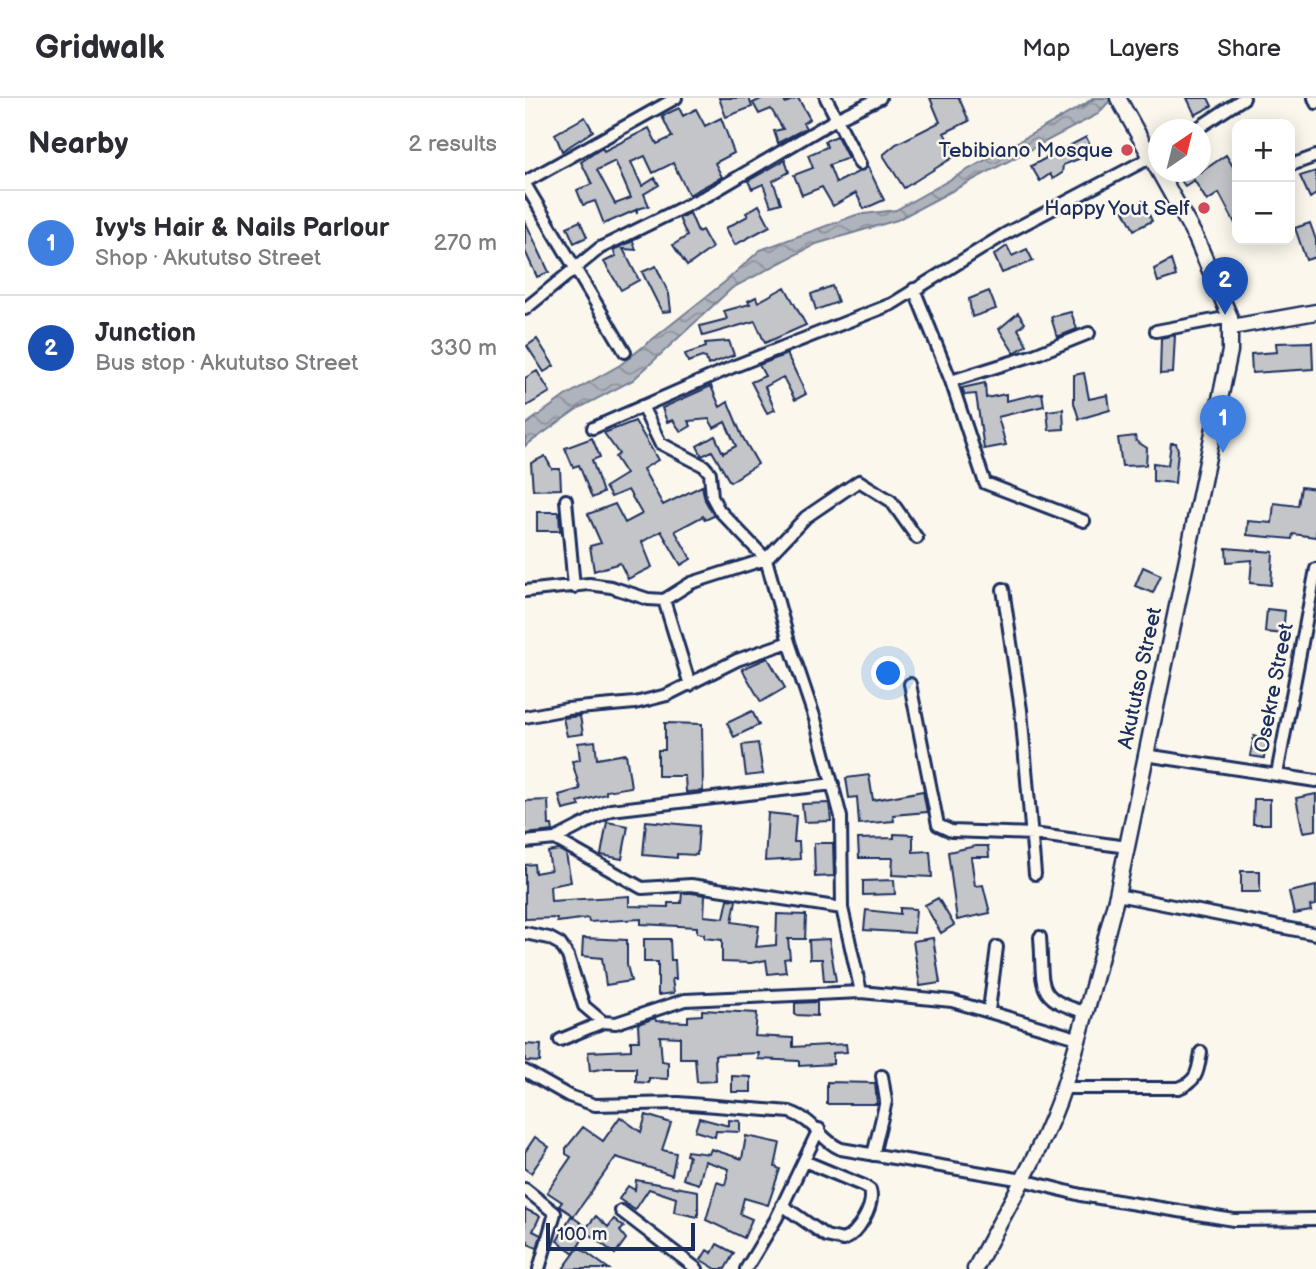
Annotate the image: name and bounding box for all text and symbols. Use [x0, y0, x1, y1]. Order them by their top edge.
text: Gridwalk [35, 28, 165, 68]
text: Map [1022, 34, 1070, 63]
text: Layers [1108, 34, 1179, 63]
text: Share [1217, 34, 1281, 63]
north arrow [1148, 119, 1211, 182]
map controls [1232, 119, 1295, 245]
button: + [1232, 119, 1295, 182]
text: Nearby [28, 126, 128, 162]
text: 2 results [408, 130, 497, 158]
place label: Tebibiano Mosque [938, 138, 1113, 163]
marker: Tebibiano Mosque [1119, 142, 1135, 158]
button: − [1232, 182, 1295, 245]
place label: Happy Yout Self [1044, 196, 1191, 221]
marker: Happy Yout Self [1196, 200, 1212, 216]
text: Ivy's Hair & Nails Parlour [95, 213, 389, 244]
text: 1 [46, 229, 56, 257]
text: 270 m [433, 229, 497, 257]
text: Shop · Akututso Street [95, 244, 321, 272]
pin: 2 [1202, 257, 1248, 315]
text: Junction [95, 318, 196, 349]
text: 2 [44, 334, 58, 362]
text: 330 m [430, 334, 497, 362]
text: Bus stop · Akututso Street [95, 349, 358, 377]
pin: 1 [1200, 395, 1246, 453]
street label: Akututso Street [1113, 604, 1167, 751]
street label: Osekre Street [1249, 620, 1299, 755]
your location [871, 656, 905, 690]
scale bar [546, 1220, 695, 1252]
text: 100 m [557, 1223, 608, 1246]

